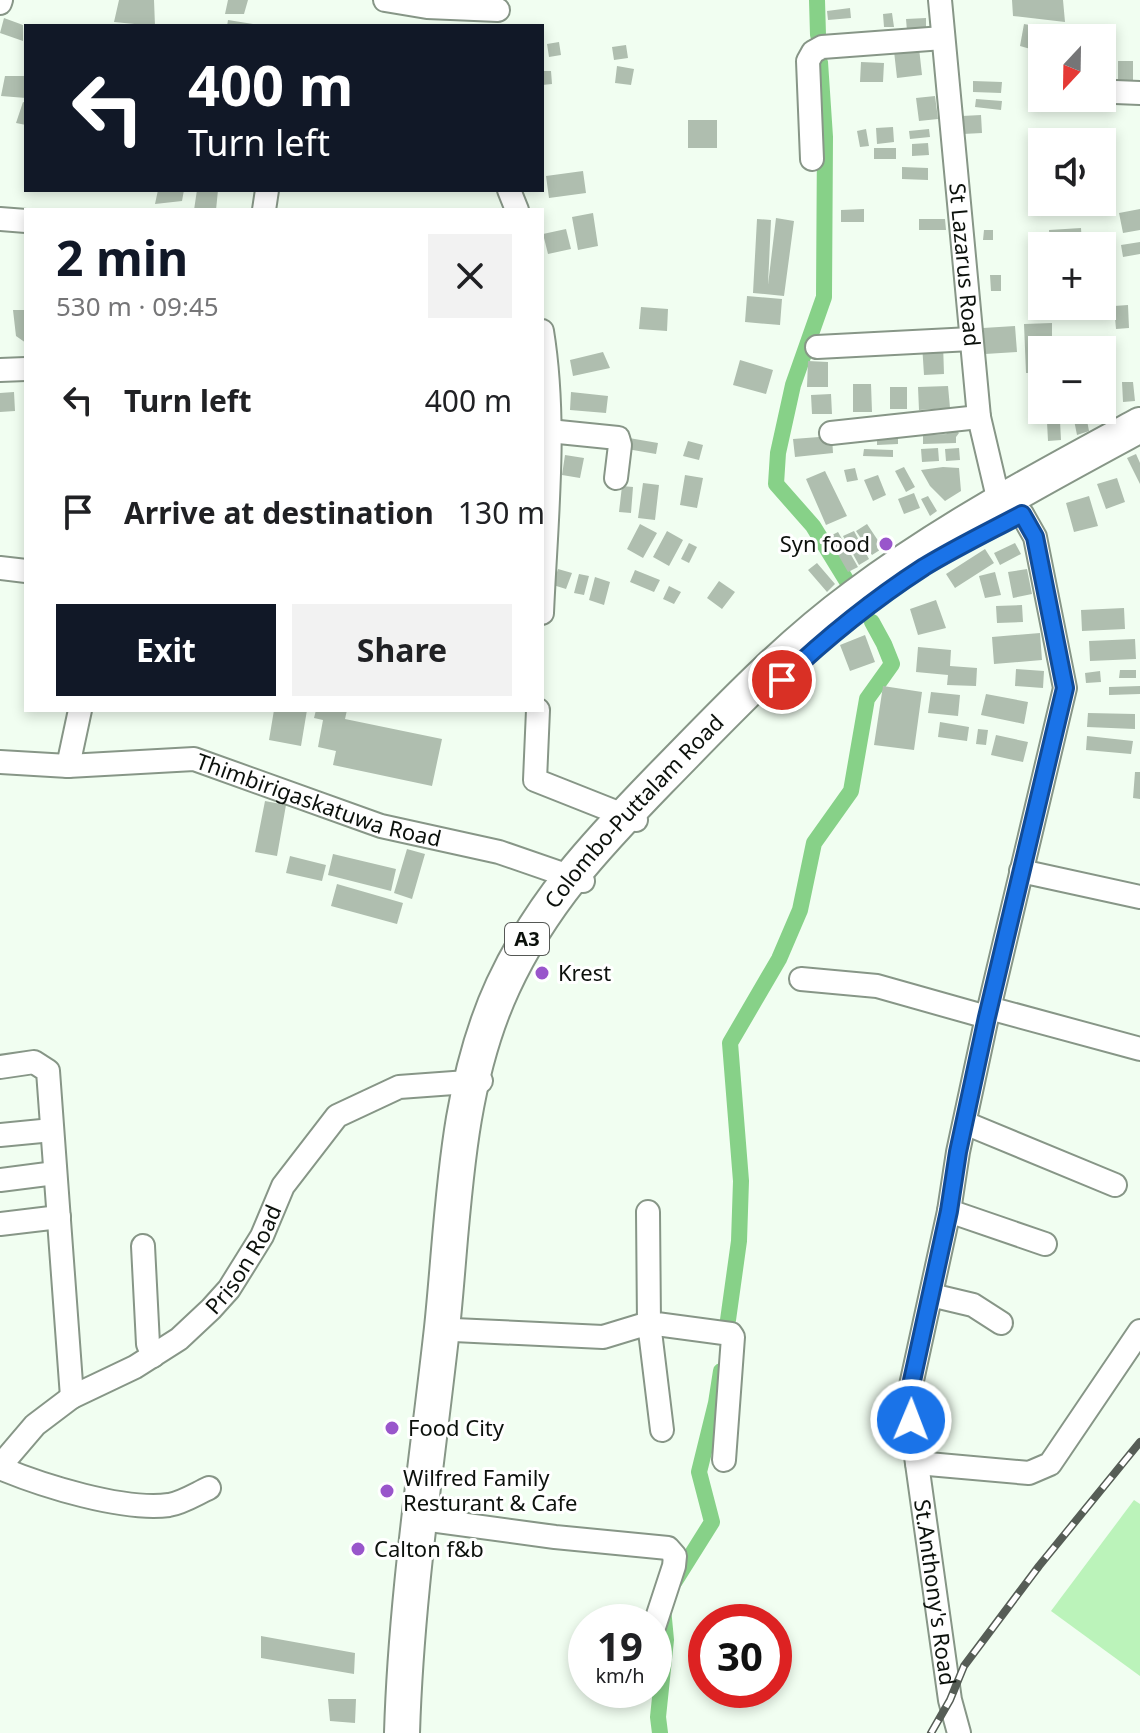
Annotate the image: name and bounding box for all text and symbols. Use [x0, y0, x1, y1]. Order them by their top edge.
north arrow [1028, 24, 1116, 112]
map controls [1028, 24, 1116, 424]
text: 400 m [188, 46, 353, 122]
icon: left [56, 56, 160, 160]
text: Turn left [188, 118, 330, 167]
button: sound [1028, 128, 1116, 216]
street label: St Lazarus Road [943, 182, 988, 348]
text: 2 min [56, 225, 188, 290]
button: + [1028, 232, 1116, 320]
button: close [428, 234, 512, 318]
text: 530 m · 09:45 [56, 288, 219, 324]
button: − [1028, 336, 1116, 424]
icon: left [56, 378, 100, 422]
text: Turn left [124, 380, 252, 421]
text: 400 m [425, 380, 512, 421]
icon: arrive [56, 490, 100, 534]
text: Arrive at destination [124, 492, 434, 533]
text: 130 m [458, 492, 545, 533]
place label: Syn food [780, 528, 870, 558]
marker: Syn food [877, 535, 895, 553]
button: Exit [56, 604, 276, 696]
button: Share [292, 604, 512, 696]
pin [748, 646, 816, 714]
icon: arrive [760, 658, 804, 702]
street label: Colombo-Puttalam Road [537, 707, 729, 914]
street label: Thimbirigaskatuwa Road [193, 745, 444, 853]
road number: A3 [505, 923, 549, 955]
place label: Krest [558, 957, 611, 987]
marker: Krest [533, 964, 551, 982]
street label: Prison Road [198, 1200, 288, 1320]
position arrow [869, 1378, 953, 1462]
place label: Food City [408, 1412, 505, 1442]
marker: Food City [383, 1419, 401, 1437]
place label: Wilfred Family Resturant & Cafe [403, 1462, 577, 1517]
marker: Wilfred Family Resturant & Cafe [378, 1482, 396, 1500]
street label: St.Anthony's Road [908, 1497, 964, 1687]
place label: Calton f&b [374, 1533, 484, 1563]
marker: Calton f&b [349, 1540, 367, 1558]
speed limit sign: 30 [688, 1604, 792, 1708]
text: 19 [597, 1618, 643, 1673]
text: km/h [595, 1662, 645, 1689]

